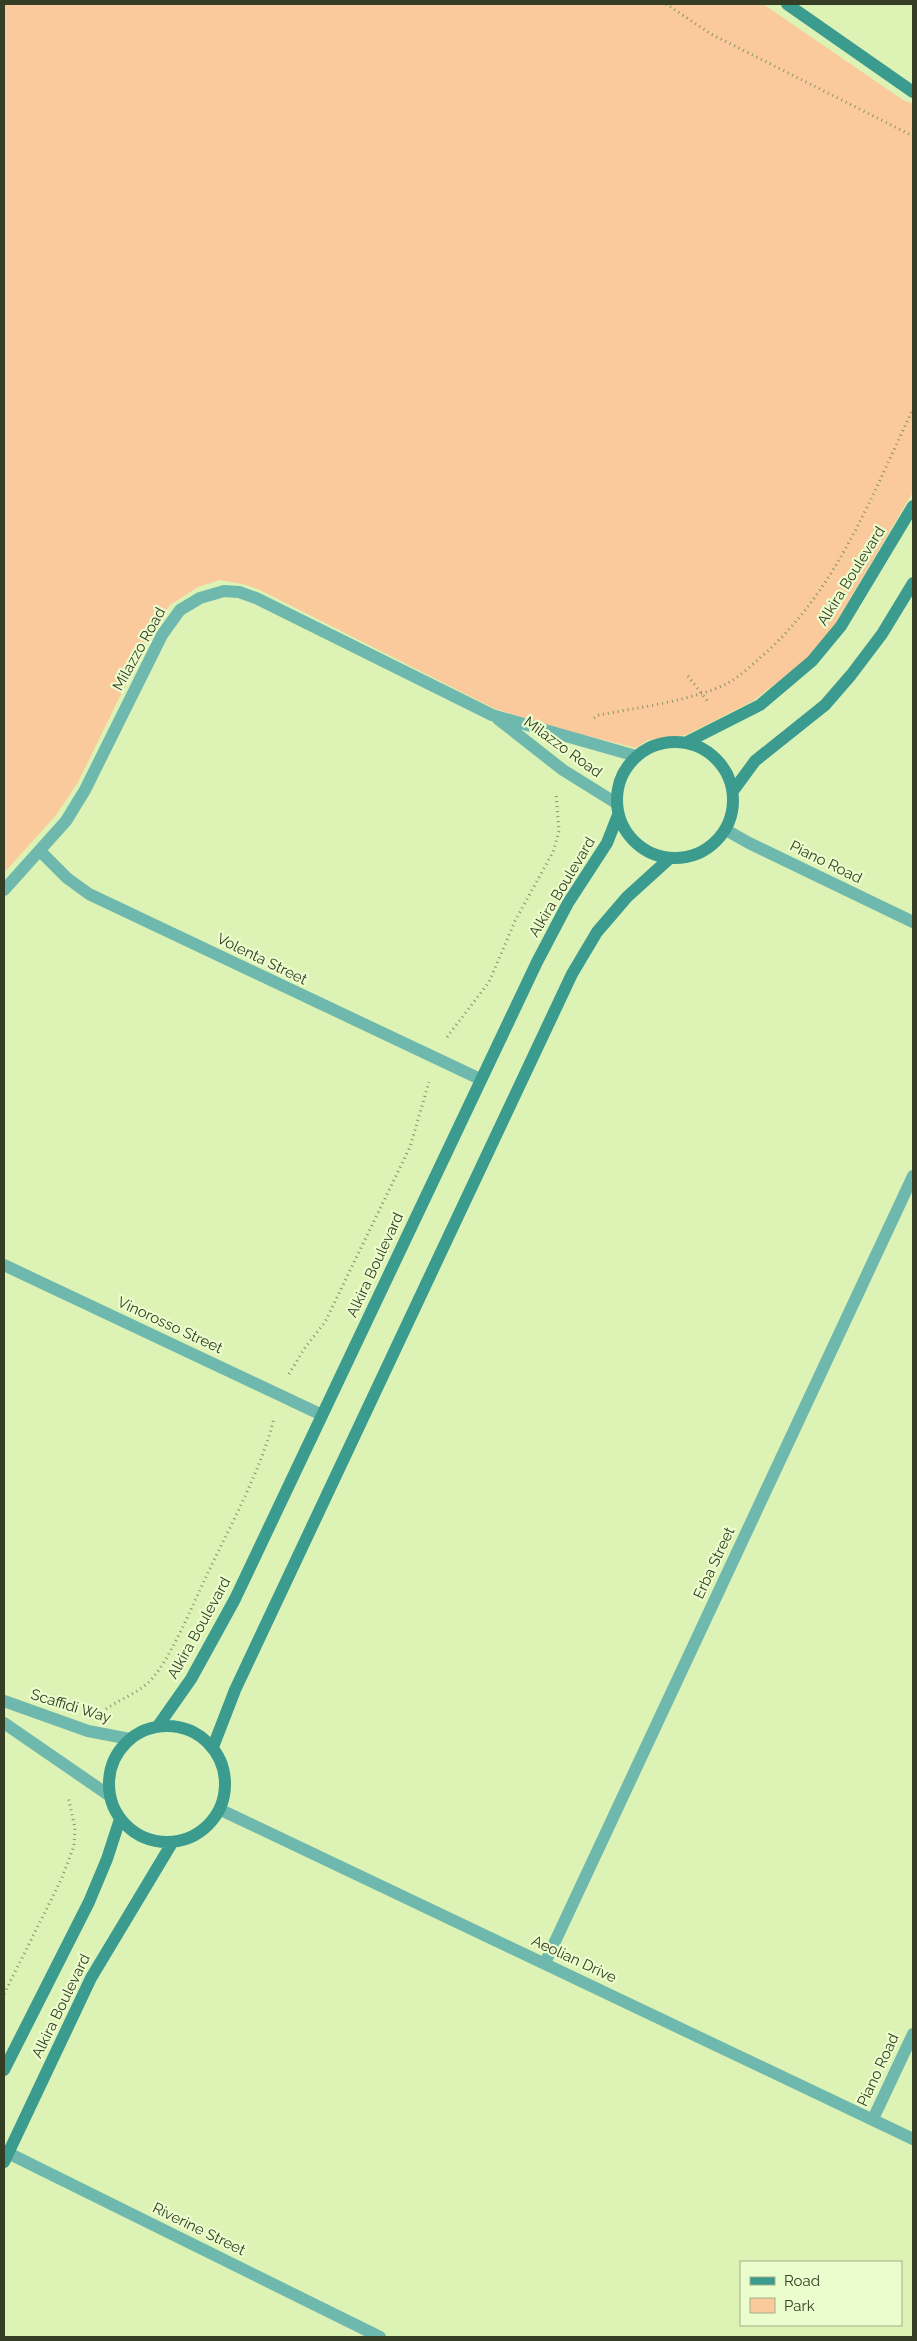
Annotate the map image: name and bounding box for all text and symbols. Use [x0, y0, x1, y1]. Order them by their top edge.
street label: Alkira Boulevard [813, 523, 889, 629]
street label: Milazzo Road [109, 604, 169, 694]
street label: Milazzo Road [520, 713, 606, 781]
street label: Alkira Boulevard [525, 834, 599, 940]
street label: Piano Road [787, 837, 865, 887]
street label: Volenta Street [214, 929, 310, 989]
street label: Alkira Boulevard [343, 1210, 407, 1320]
street label: Vinorosso Street [115, 1293, 225, 1357]
street label: Erba Street [690, 1524, 738, 1602]
street label: Alkira Boulevard [164, 1574, 234, 1682]
street label: Scaffidi Way [29, 1685, 113, 1727]
street label: Aeolian Drive [529, 1932, 619, 1987]
street label: Alkira Boulevard [28, 1951, 94, 2061]
street label: Piano Road [853, 2031, 903, 2109]
street label: Riverine Street [150, 2199, 248, 2259]
legend [740, 2261, 902, 2326]
text: Road [784, 2272, 820, 2290]
text: Park [784, 2297, 815, 2315]

